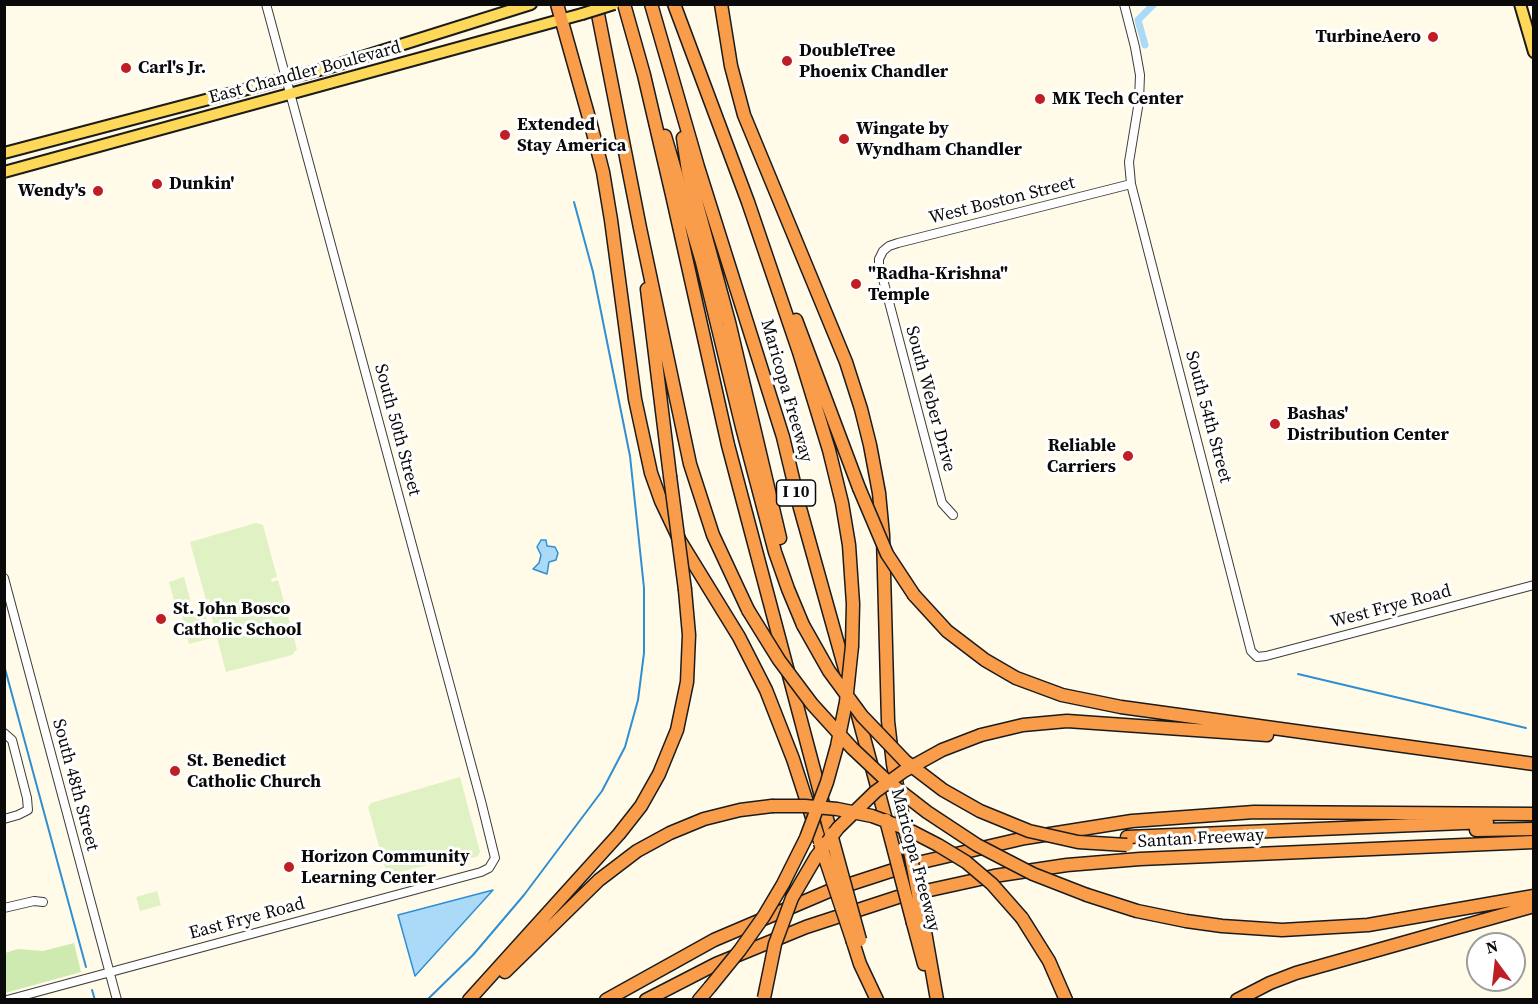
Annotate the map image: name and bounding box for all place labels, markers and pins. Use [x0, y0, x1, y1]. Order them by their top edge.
place label: TurbineAero [1315, 26, 1421, 48]
marker: TurbineAero [1426, 30, 1440, 44]
place label: DoubleTree Phoenix Chandler [799, 40, 948, 82]
marker: DoubleTree Phoenix Chandler [780, 54, 794, 68]
place label: Carl's Jr. [138, 57, 206, 79]
marker: Carl's Jr. [119, 61, 133, 75]
place label: MK Tech Center [1052, 88, 1183, 110]
marker: MK Tech Center [1033, 92, 1047, 106]
place label: Extended Stay America [517, 114, 626, 156]
place label: Wingate by Wyndham Chandler [856, 118, 1022, 160]
marker: Extended Stay America [498, 128, 512, 142]
marker: Wingate by Wyndham Chandler [837, 132, 851, 146]
place label: Dunkin' [169, 173, 234, 195]
marker: Dunkin' [150, 177, 164, 191]
place label: Wendy's [18, 180, 86, 202]
marker: Wendy's [91, 184, 105, 198]
place label: "Radha-Krishna" Temple [868, 263, 1008, 306]
marker: "Radha-Krishna" Temple [849, 277, 863, 291]
place label: Bashas' Distribution Center [1287, 403, 1449, 446]
marker: Bashas' Distribution Center [1268, 417, 1282, 431]
place label: Reliable Carriers [1047, 435, 1116, 478]
marker: Reliable Carriers [1121, 449, 1135, 463]
place label: St. John Bosco Catholic School [173, 598, 302, 640]
marker: St. John Bosco Catholic School [154, 612, 168, 626]
place label: St. Benedict Catholic Church [187, 750, 321, 792]
marker: St. Benedict Catholic Church [168, 764, 182, 778]
place label: Horizon Community Learning Center [301, 846, 470, 888]
marker: Horizon Community Learning Center [282, 860, 296, 874]

